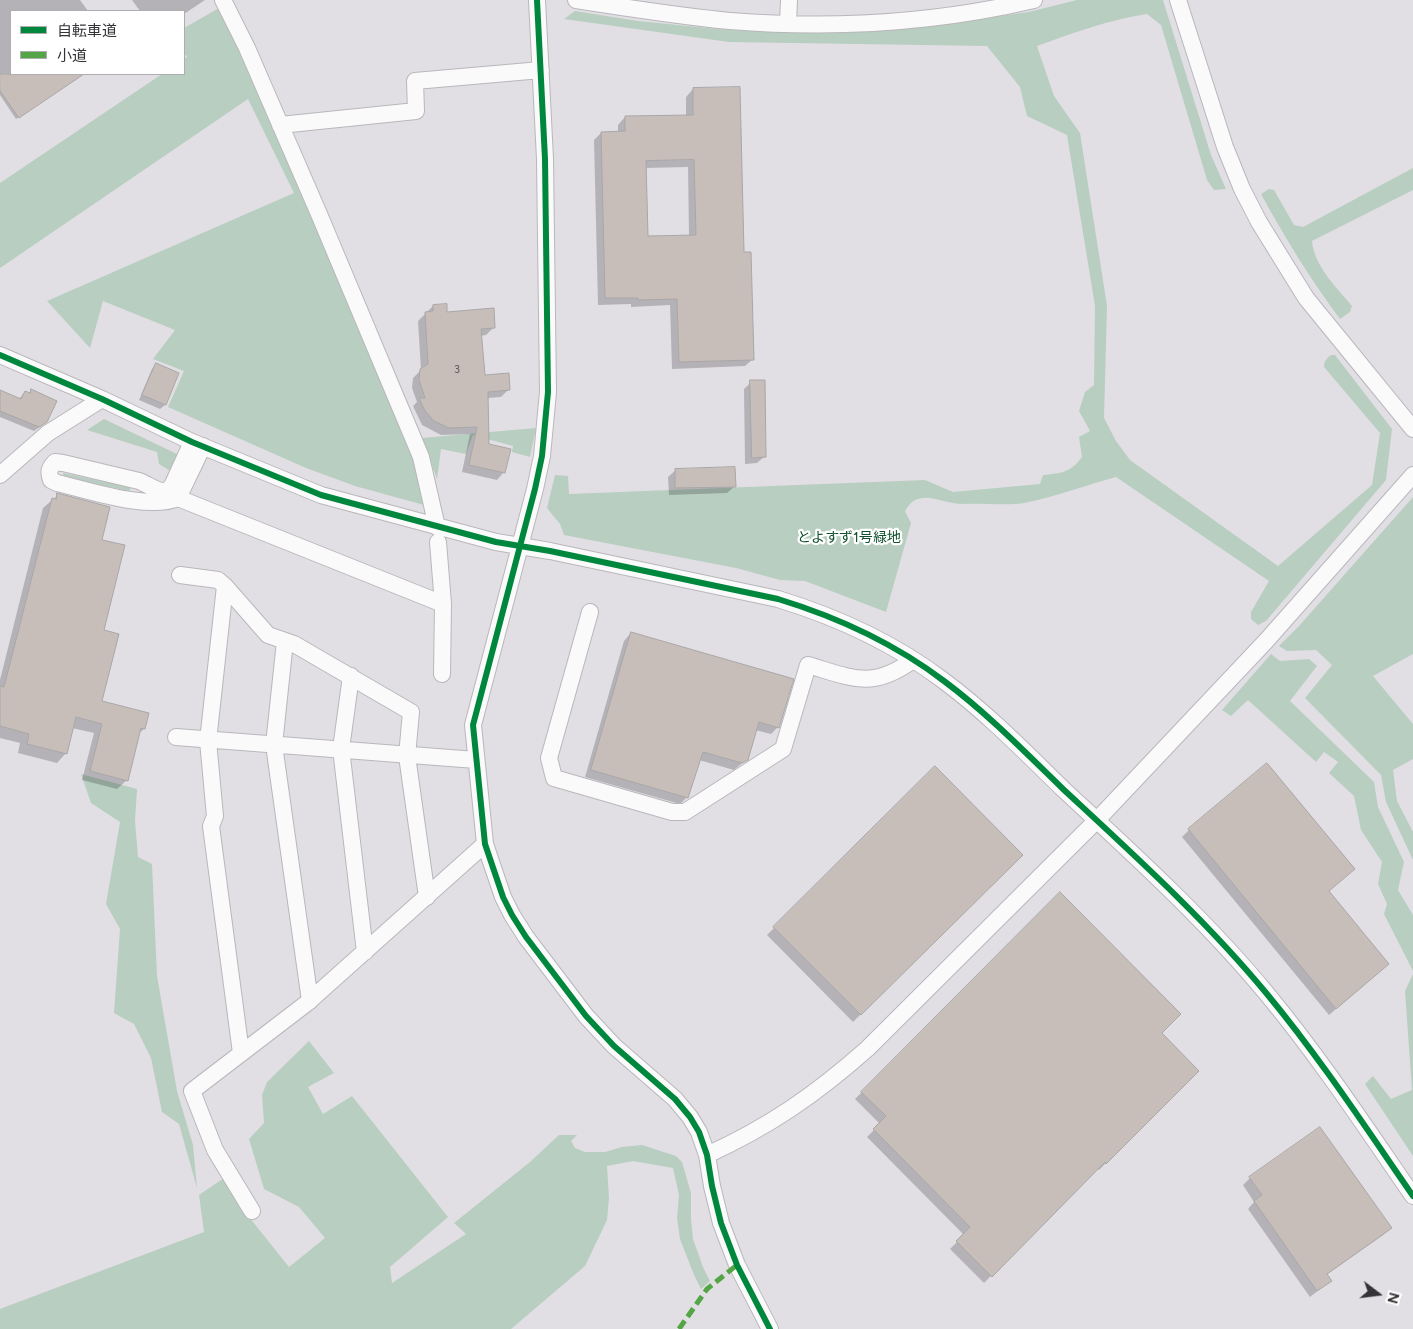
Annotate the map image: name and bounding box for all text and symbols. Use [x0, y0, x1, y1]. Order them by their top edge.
legend [10, 10, 185, 75]
text: 自転車道 [57, 22, 117, 40]
text: 小道 [57, 47, 87, 65]
house number: 3 [454, 363, 460, 377]
park label: とよすず1号緑地 [797, 530, 901, 546]
north arrow [1353, 1269, 1403, 1319]
text: N [1383, 1291, 1403, 1305]

